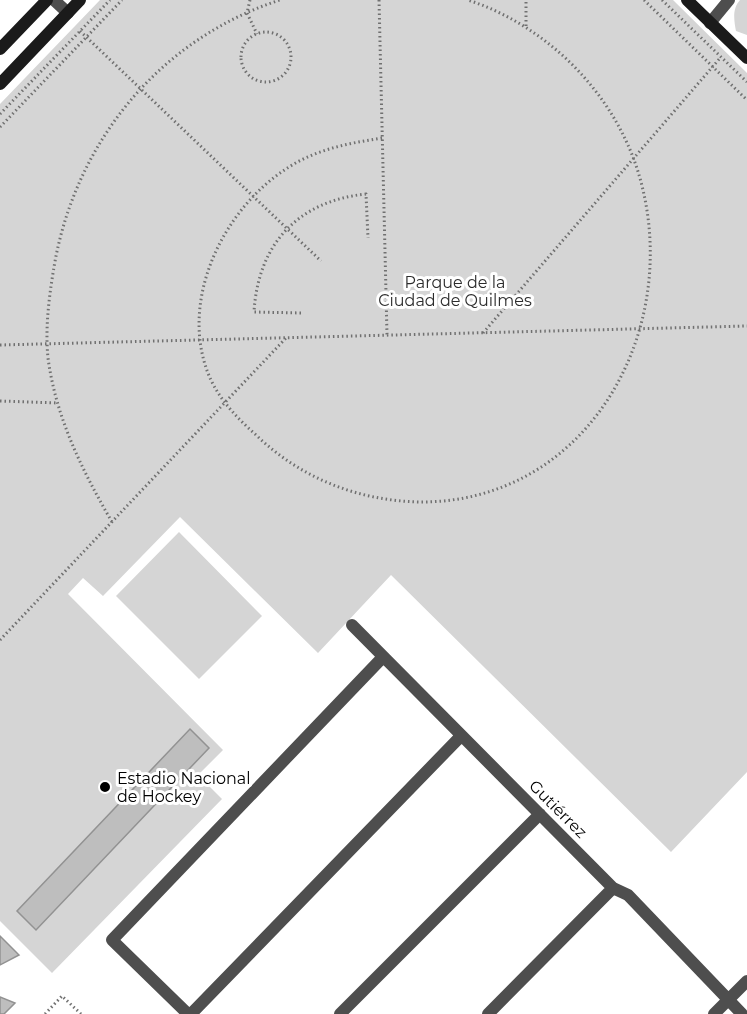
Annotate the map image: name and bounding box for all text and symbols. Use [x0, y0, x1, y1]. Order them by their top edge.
park label: Parque de la Ciudad de Quilmes [378, 273, 532, 310]
place label: Estadio Nacional de Hockey [117, 769, 251, 806]
street label: Gutiérrez [525, 776, 591, 842]
marker: Estadio Nacional de Hockey [98, 780, 112, 794]

